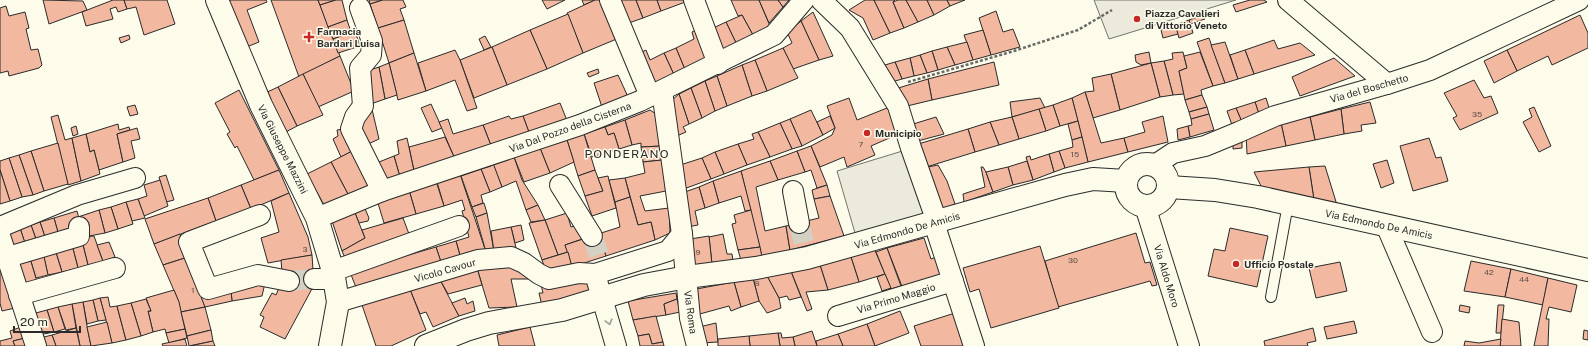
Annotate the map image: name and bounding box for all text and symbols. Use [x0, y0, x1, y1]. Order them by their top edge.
place label: Piazza Cavalieri di Vittorio Veneto [1145, 7, 1228, 31]
marker: Piazza Cavalieri di Vittorio Veneto [1132, 14, 1142, 24]
place label: Farmacia Bardari Luisa [317, 25, 380, 49]
marker: Farmacia Bardari Luisa [304, 32, 314, 42]
street label: Via del Boschetto [1328, 71, 1410, 105]
street label: Via Dal Pozzo della Cisterna [507, 99, 633, 155]
street label: Via Giuseppe Mazzini [255, 102, 311, 196]
house number: 35 [1472, 109, 1482, 119]
place label: Municipio [875, 127, 922, 139]
marker: Municipio [862, 128, 872, 138]
house number: 7 [859, 139, 864, 149]
district label: PONDERANO [585, 147, 669, 161]
house number: 15 [1071, 149, 1079, 159]
street label: Via Edmondo De Amicis [1324, 207, 1434, 241]
street label: Via Edmondo De Amicis [853, 209, 961, 251]
street label: Via Aldo Moro [1152, 243, 1182, 309]
house number: 3 [302, 244, 308, 254]
house number: 9 [696, 247, 701, 257]
street label: Vicolo Cavour [413, 255, 477, 285]
house number: 30 [1068, 255, 1078, 265]
place label: Ufficio Postale [1244, 258, 1314, 270]
marker: Ufficio Postale [1231, 259, 1241, 269]
house number: 42 [1484, 267, 1494, 277]
house number: 44 [1519, 274, 1529, 284]
house number: 8 [754, 278, 760, 288]
street label: Via Primo Maggio [855, 280, 937, 316]
house number: 1 [191, 285, 195, 295]
street label: Via Roma [682, 290, 700, 334]
scale bar [14, 308, 80, 334]
text: 20 m [20, 315, 48, 329]
one-way arrow [604, 319, 613, 326]

